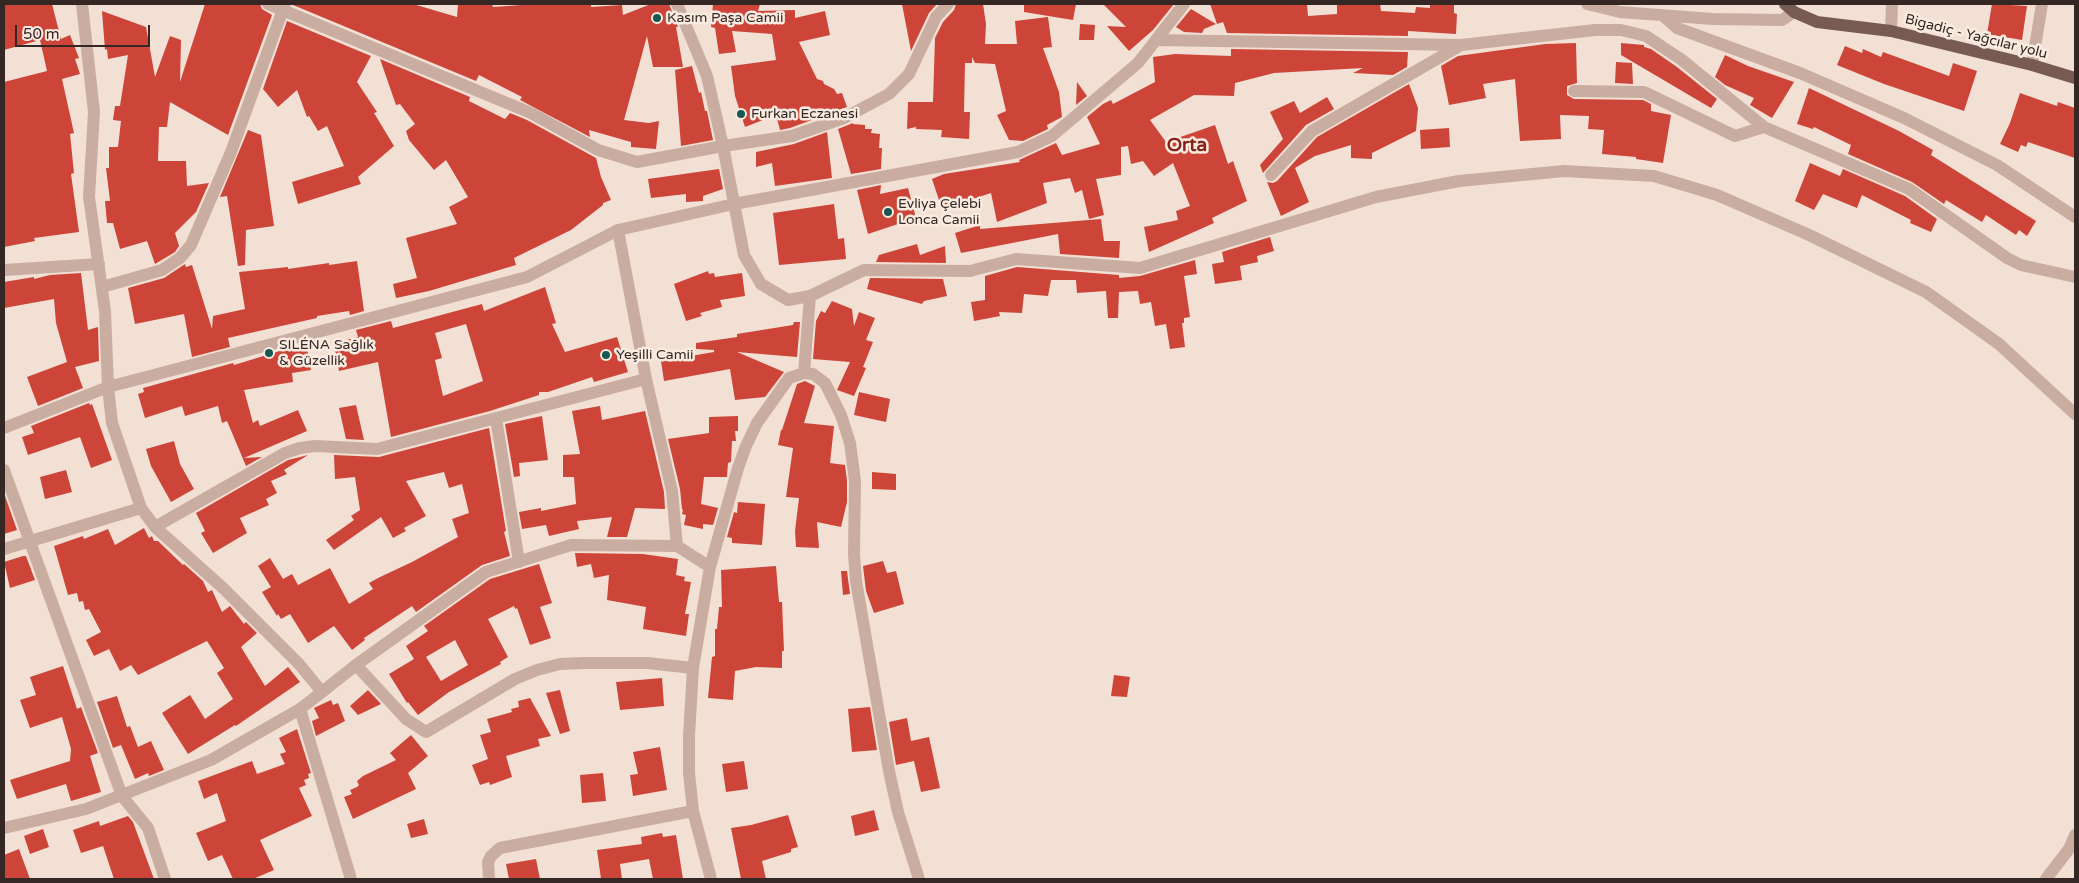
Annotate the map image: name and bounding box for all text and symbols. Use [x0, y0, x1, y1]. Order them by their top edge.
place label: Kasım Paşa Camii [667, 10, 784, 26]
street label: Bigadiç - Yağcılar yolu [1903, 11, 2049, 63]
marker: Kasım Paşa Camii [651, 12, 663, 24]
scale bar [18, 15, 152, 47]
text: 50 m [23, 25, 60, 43]
place label: Furkan Eczanesi [751, 106, 858, 122]
marker: Furkan Eczanesi [735, 108, 747, 120]
district label: Orta [1167, 135, 1207, 157]
place label: Evliya Çelebi Lonca Camii [898, 196, 981, 228]
marker: Evliya Çelebi Lonca Camii [882, 206, 894, 218]
place label: SILÉNA Sağlık & Güzellik [279, 337, 374, 370]
marker: SILÉNA Sağlık & Güzellik [263, 347, 275, 359]
place label: Yeşilli Camii [616, 347, 694, 363]
marker: Yeşilli Camii [600, 349, 612, 361]

